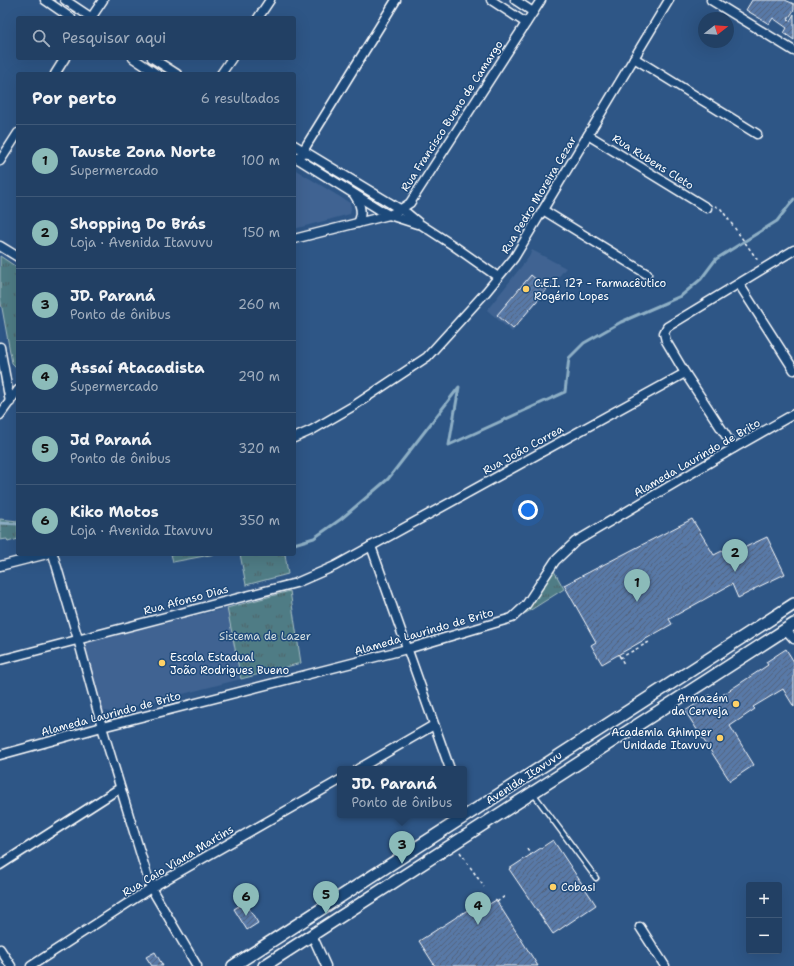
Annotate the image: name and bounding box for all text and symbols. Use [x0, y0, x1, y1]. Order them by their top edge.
north arrow [698, 12, 734, 48]
search box [16, 16, 296, 60]
icon: search [30, 27, 52, 49]
text: Pesquisar aqui [62, 28, 166, 48]
street label: Rua Francisco Bueno de Camargo [397, 37, 507, 194]
text: Por perto [32, 87, 117, 109]
text: 6 resultados [201, 90, 280, 107]
street label: Rua Rubens Cleto [609, 131, 697, 193]
street label: Rua Pedro Moreira Cezar [498, 133, 580, 257]
text: Tauste Zona Norte [70, 142, 216, 162]
text: 1 [42, 152, 48, 169]
text: 100 m [241, 152, 280, 169]
text: Supermercado [70, 162, 158, 179]
text: Shopping Do Brás [70, 214, 206, 234]
text: 2 [40, 224, 50, 241]
text: 150 m [242, 224, 280, 241]
text: Loja · Avenida Itavuvu [70, 234, 213, 251]
place label: C.E.I. 127 - Farmacêutico Rogério Lopes [534, 276, 667, 304]
marker: C.E.I. 127 - Farmacêutico Rogério Lopes [521, 284, 531, 294]
text: JD. Paraná [70, 286, 155, 306]
text: 3 [40, 296, 50, 313]
text: 260 m [238, 296, 280, 313]
text: Ponto de ônibus [70, 306, 171, 323]
text: Assaí Atacadista [70, 358, 205, 378]
text: 4 [40, 368, 50, 385]
text: 290 m [238, 368, 280, 385]
text: Supermercado [70, 378, 158, 395]
street label: Alameda Laurindo de Brito [631, 415, 763, 500]
street label: Rua João Correa [480, 422, 566, 478]
text: Jd Paraná [70, 430, 152, 450]
text: 5 [41, 440, 49, 457]
text: 320 m [238, 440, 280, 457]
text: Ponto de ônibus [70, 450, 171, 467]
your location [518, 500, 538, 520]
text: Kiko Motos [70, 502, 159, 522]
text: 6 [40, 512, 50, 529]
text: 350 m [239, 512, 280, 529]
text: Loja · Avenida Itavuvu [70, 522, 213, 539]
pin: 2 [722, 539, 748, 572]
pin: 1 [624, 569, 650, 602]
street label: Rua Afonso Dias [142, 581, 230, 619]
street label: Alameda Laurindo de Brito [353, 605, 496, 659]
park label: Sistema de Lazer [219, 629, 311, 644]
place label: Escola Estadual João Rodrigues Bueno [170, 650, 290, 678]
marker: Escola Estadual João Rodrigues Bueno [157, 658, 167, 668]
street label: Alameda Laurindo de Brito [40, 688, 183, 740]
place label: Armazém da Cerveja [671, 691, 729, 719]
marker: Armazém da Cerveja [731, 699, 741, 709]
place label: Academia Ghimper Unidade Itavuvu [611, 725, 712, 753]
marker: Academia Ghimper Unidade Itavuvu [715, 733, 725, 743]
street label: Avenida Itavuvu [483, 748, 565, 808]
popup [337, 766, 467, 818]
text: JD. Paraná [352, 774, 437, 794]
text: Ponto de ônibus [352, 794, 452, 811]
street label: Rua Caio Viana Martins [120, 822, 236, 900]
pin: 3 [389, 831, 415, 864]
place label: Cobasi [561, 880, 596, 895]
pin: 5 [313, 881, 339, 914]
marker: Cobasi [548, 882, 558, 892]
map controls [746, 882, 782, 954]
button: + [746, 882, 782, 918]
pin: 6 [233, 883, 259, 916]
pin: 4 [465, 892, 491, 925]
button: − [746, 918, 782, 954]

